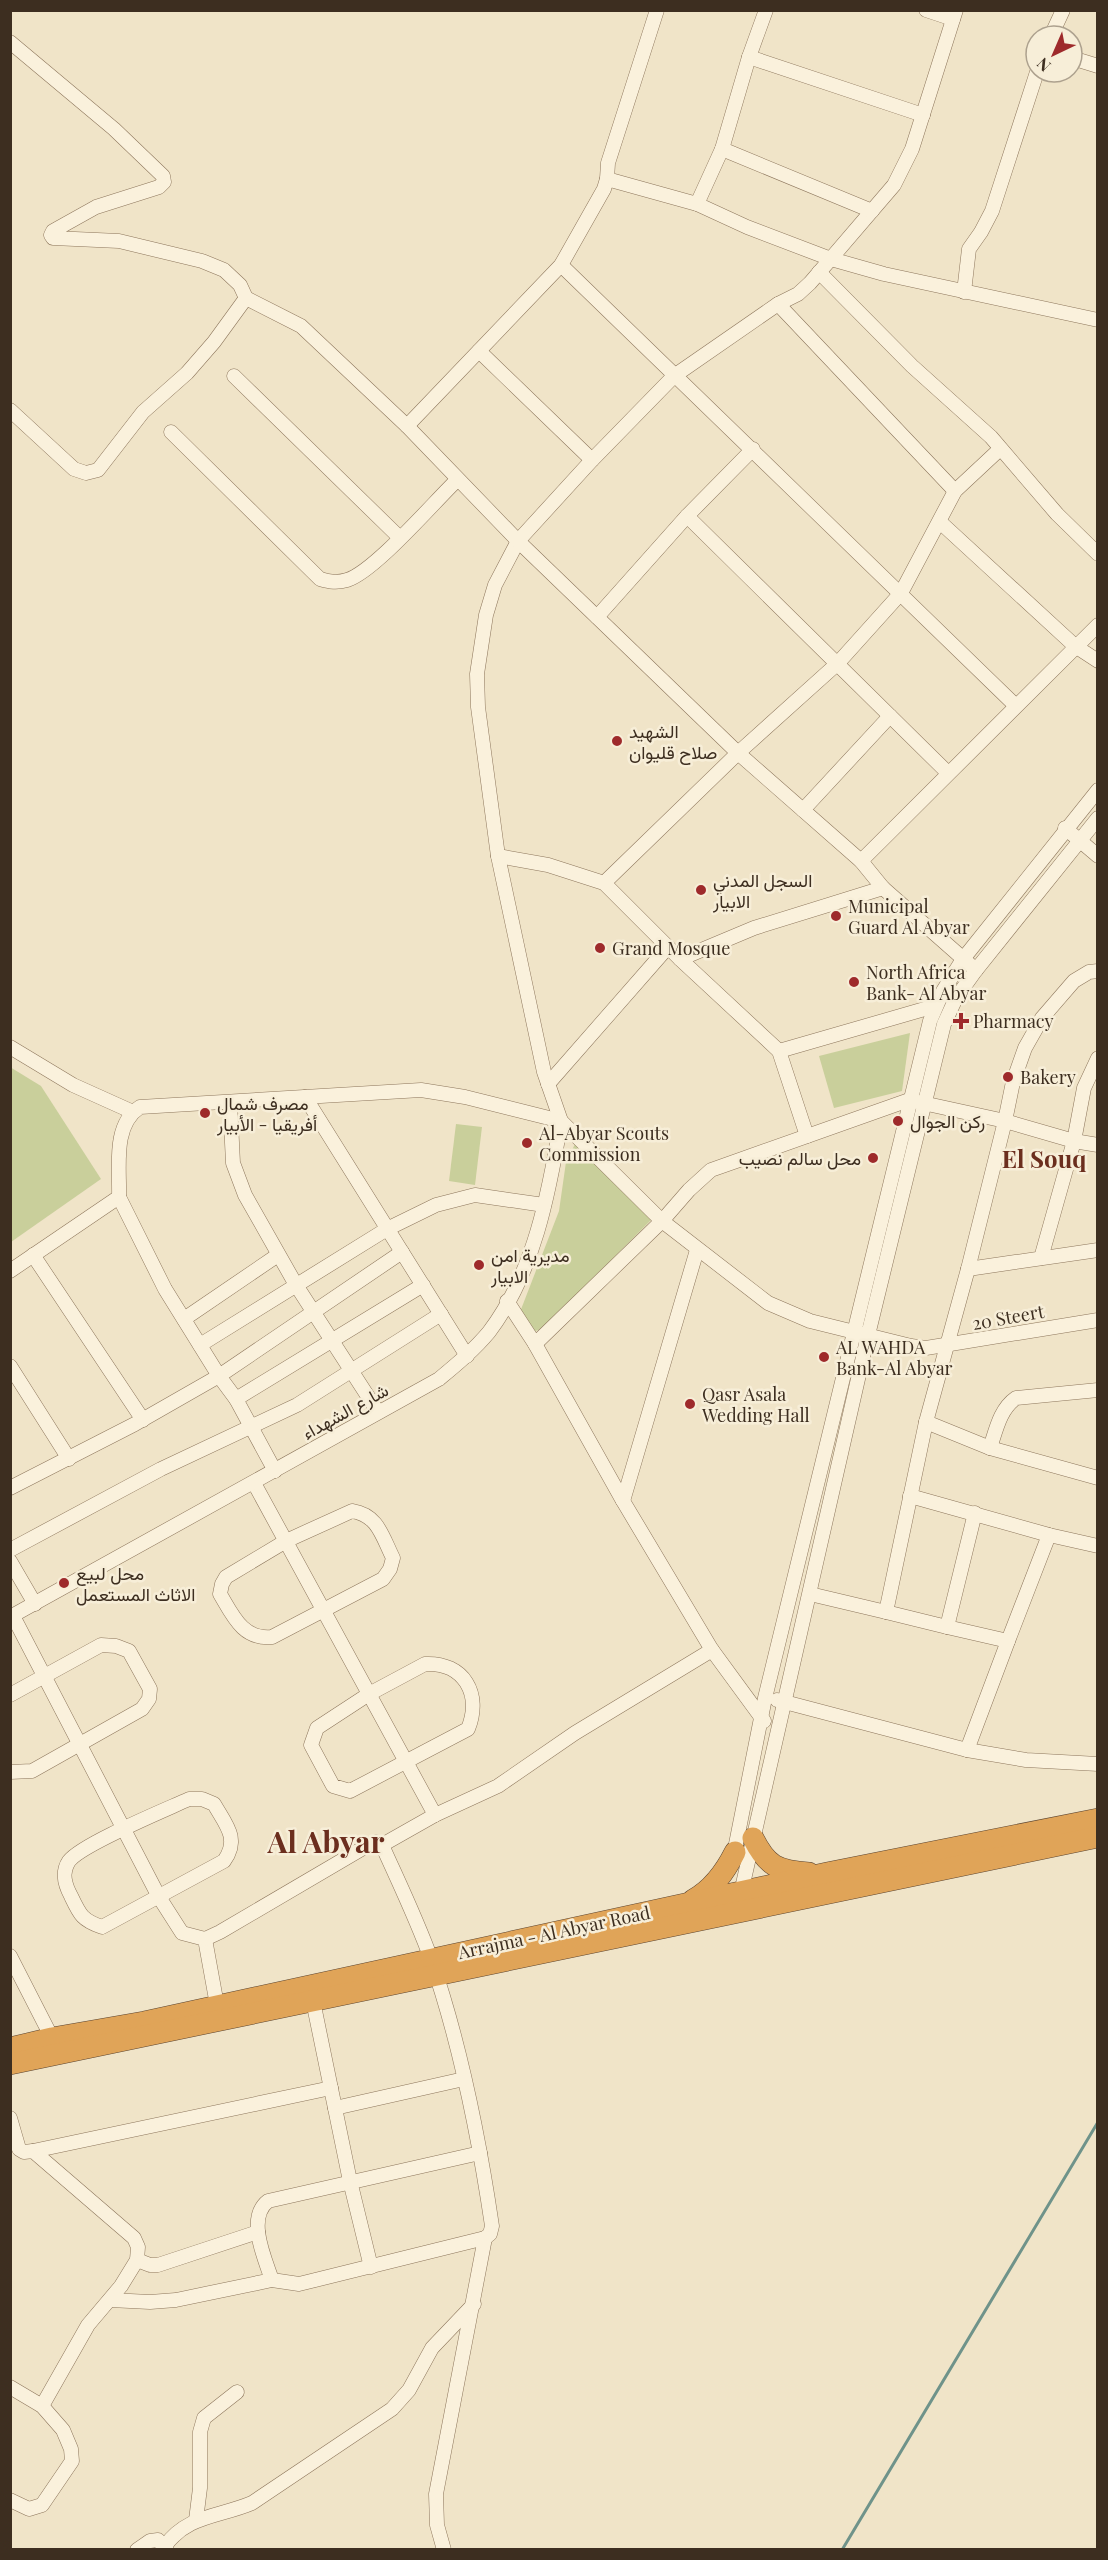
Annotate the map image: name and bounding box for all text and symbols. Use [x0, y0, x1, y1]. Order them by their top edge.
north arrow [1024, 24, 1084, 84]
text: N [1031, 53, 1055, 77]
place label: الشهيد صلاح قليوان [629, 719, 717, 765]
marker: الشهيد صلاح قليوان [610, 734, 624, 748]
place label: السجل المدني الابيار [712, 868, 812, 913]
marker: السجل المدني الابيار [694, 883, 708, 897]
place label: Municipal Guard Al Abyar [848, 894, 970, 939]
marker: Municipal Guard Al Abyar [829, 909, 843, 923]
place label: Grand Mosque [612, 936, 730, 960]
marker: Grand Mosque [593, 941, 607, 955]
place label: North Africa Bank- Al Abyar [866, 960, 987, 1005]
marker: North Africa Bank- Al Abyar [847, 975, 861, 989]
place label: Pharmacy [973, 1009, 1054, 1033]
marker: Pharmacy [954, 1014, 968, 1028]
place label: Bakery [1020, 1065, 1076, 1089]
marker: Bakery [1001, 1070, 1015, 1084]
place label: مصرف شمال أفريقيا - الأبيار [216, 1091, 317, 1136]
marker: مصرف شمال أفريقيا - الأبيار [198, 1106, 212, 1120]
place label: ركن الجوال [910, 1109, 985, 1133]
marker: ركن الجوال [891, 1114, 905, 1128]
place label: Al-Abyar Scouts Commission [538, 1121, 669, 1166]
marker: Al-Abyar Scouts Commission [520, 1136, 534, 1150]
district label: El Souq [1002, 1142, 1086, 1174]
place label: محل سالم نصيب [739, 1146, 861, 1171]
marker: محل سالم نصيب [866, 1151, 880, 1165]
place label: مديرية امن الابيار [490, 1243, 570, 1288]
marker: مديرية امن الابيار [472, 1258, 486, 1272]
street label: 20 Steert [970, 1299, 1046, 1335]
place label: AL WAHDA Bank-Al Abyar [835, 1335, 953, 1380]
marker: AL WAHDA Bank-Al Abyar [817, 1350, 831, 1364]
street label: شارع الشهداء [298, 1377, 393, 1445]
place label: Qasr Asala Wedding Hall [701, 1382, 810, 1427]
marker: Qasr Asala Wedding Hall [683, 1397, 697, 1411]
place label: محل لبيع الاثاث المستعمل [76, 1561, 195, 1606]
marker: محل لبيع الاثاث المستعمل [57, 1576, 71, 1590]
district label: Al Abyar [266, 1821, 385, 1861]
street label: Arrajma - Al Abyar Road [455, 1900, 653, 1964]

